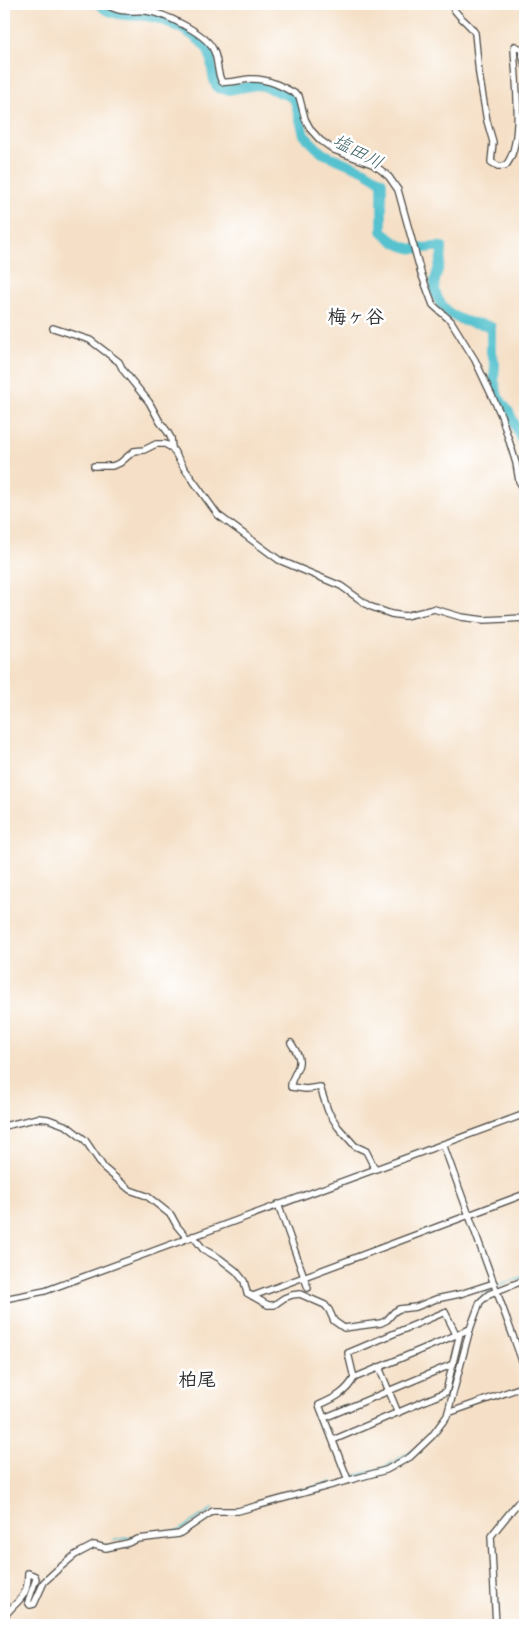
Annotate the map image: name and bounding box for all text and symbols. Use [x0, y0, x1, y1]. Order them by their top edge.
water label: 塩田川 [329, 129, 387, 175]
district label: 梅ヶ谷 [327, 305, 385, 329]
district label: 柏尾 [178, 1368, 216, 1392]

